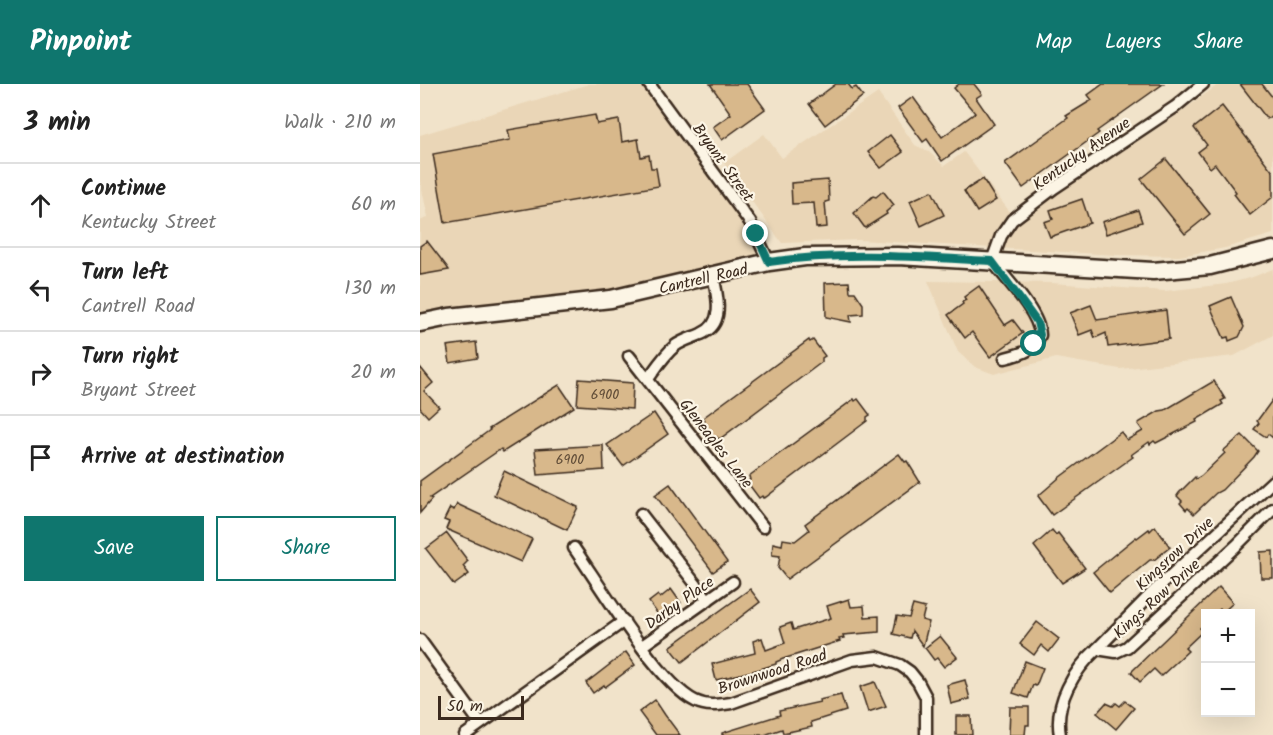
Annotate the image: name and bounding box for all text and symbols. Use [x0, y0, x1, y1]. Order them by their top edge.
text: Pinpoint [30, 20, 131, 65]
text: Map [1035, 26, 1072, 59]
text: Layers [1105, 26, 1161, 59]
text: Share [1194, 26, 1243, 59]
text: 3 min [24, 102, 91, 144]
text: Walk · 210 m [284, 107, 396, 139]
street label: Kentucky Avenue [1028, 111, 1136, 197]
street label: Bryant Street [686, 118, 760, 208]
text: Continue [81, 172, 166, 207]
icon: ahead [24, 189, 57, 222]
text: 60 m [351, 189, 396, 221]
text: Kentucky Street [81, 207, 216, 239]
route end [742, 220, 768, 246]
text: Turn left [81, 256, 168, 291]
street label: Cantrell Road [656, 257, 751, 302]
icon: left [24, 273, 57, 306]
text: 130 m [344, 273, 396, 305]
text: Cantrell Road [81, 291, 194, 323]
route start [1020, 330, 1046, 356]
text: Turn right [81, 340, 179, 375]
icon: right [24, 357, 57, 390]
text: 20 m [350, 357, 396, 389]
text: Bryant Street [81, 375, 196, 407]
house number: 6900 [591, 384, 619, 406]
street label: Gleneagles Lane [673, 394, 759, 494]
text: Arrive at destination [81, 440, 284, 475]
icon: arrive [24, 441, 57, 474]
house number: 6900 [556, 449, 584, 471]
street label: Kingsrow Drive [1130, 511, 1220, 597]
button: Save [24, 516, 204, 581]
button: Share [216, 516, 396, 581]
street label: Kings Row Drive [1108, 553, 1206, 645]
street label: Darby Place [640, 570, 720, 636]
map controls [1201, 609, 1255, 717]
button: + [1201, 609, 1255, 663]
street label: Brownwood Road [714, 643, 831, 702]
button: − [1201, 663, 1255, 717]
scale bar [438, 693, 524, 720]
text: 50 m [447, 694, 483, 719]

